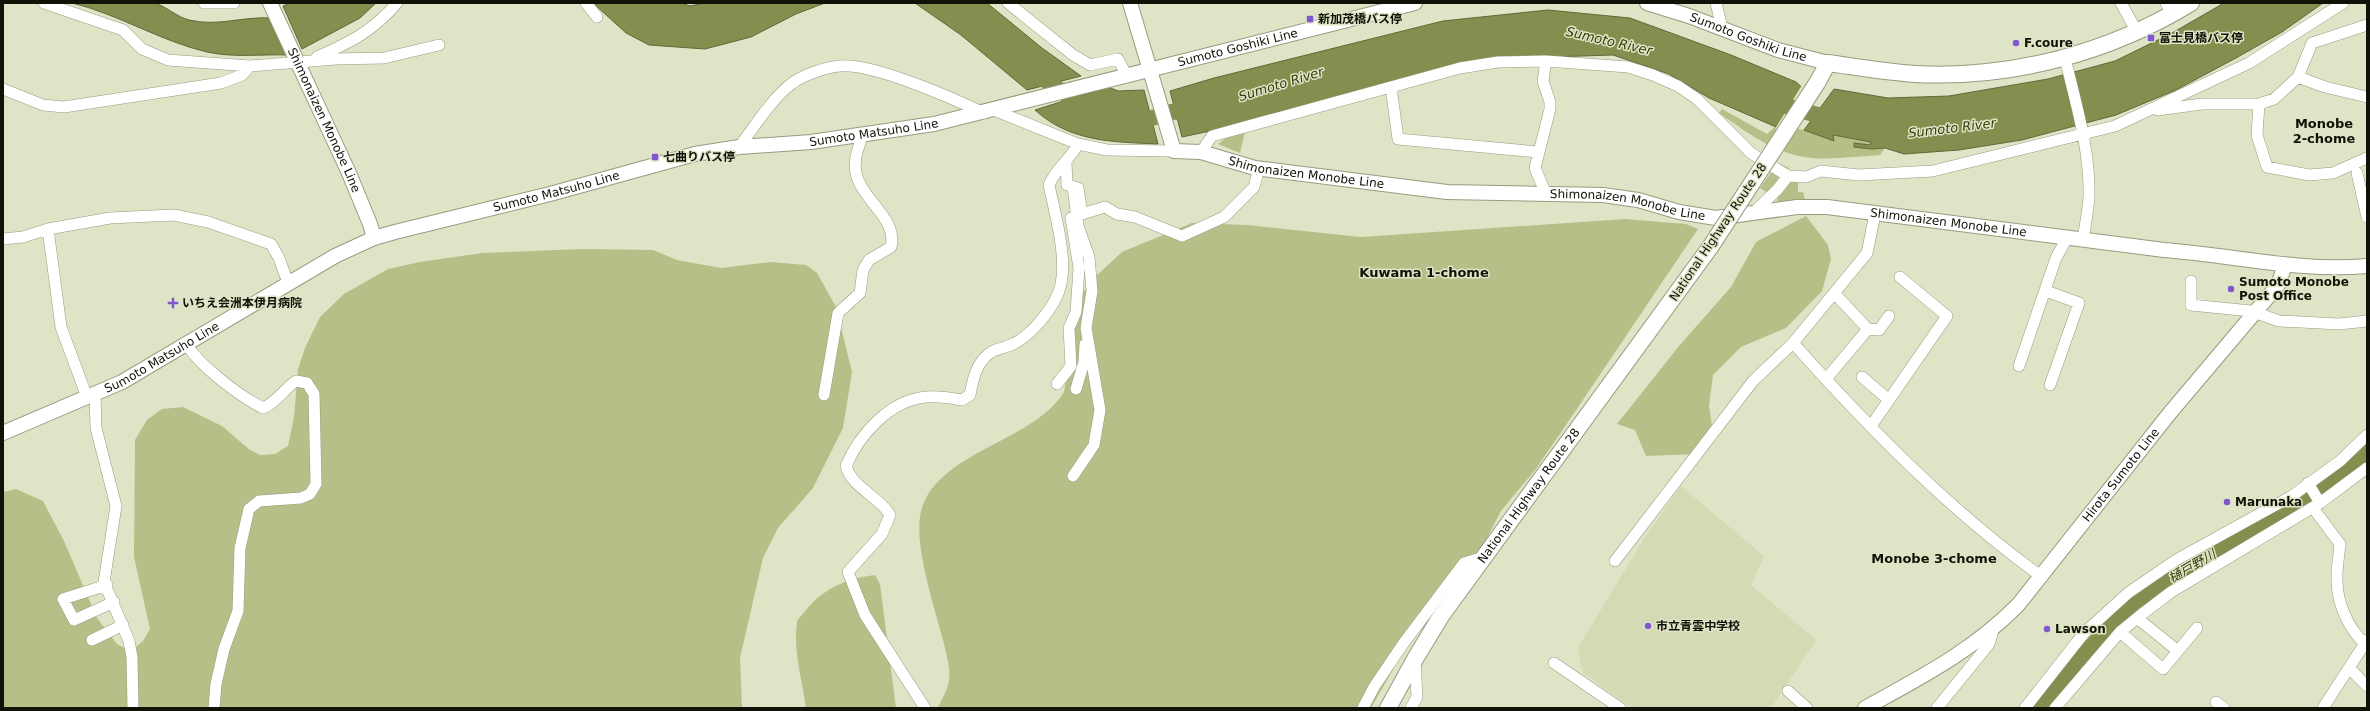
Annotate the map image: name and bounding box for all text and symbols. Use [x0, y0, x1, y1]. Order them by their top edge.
street label: Sumoto Goshiki Line [1688, 10, 1808, 64]
place label: 新加茂橋バス停 [1318, 12, 1402, 26]
marker: 新加茂橋バス停 [1305, 14, 1315, 24]
water label: Sumoto River [1564, 24, 1655, 59]
street label: Sumoto Goshiki Line [1176, 26, 1299, 69]
place label: 富士見橋バス停 [2159, 31, 2243, 45]
marker: 富士見橋バス停 [2146, 33, 2156, 43]
place label: F.coure [2024, 36, 2073, 50]
marker: F.coure [2011, 38, 2021, 48]
street label: Shimonaizen Monobe Line [285, 46, 363, 194]
water label: Sumoto River [1237, 63, 1327, 104]
water label: Sumoto River [1907, 115, 1998, 141]
street label: Sumoto Matsuho Line [808, 116, 940, 149]
district label: Monobe 2-chome [2293, 116, 2356, 146]
place label: 七曲りバス停 [663, 150, 735, 164]
marker: 七曲りバス停 [650, 152, 660, 162]
street label: Shimonaizen Monobe Line [1227, 153, 1385, 191]
street label: National Highway Route 28 [1667, 160, 1769, 304]
street label: Sumoto Matsuho Line [492, 168, 621, 215]
street label: Shimonaizen Monobe Line [1550, 187, 1706, 223]
street label: Shimonaizen Monobe Line [1869, 206, 2028, 239]
district label: Kuwama 1-chome [1359, 265, 1489, 280]
place label: Sumoto Monobe Post Office [2239, 275, 2349, 303]
marker: Sumoto Monobe Post Office [2226, 284, 2236, 294]
place label: いちえ会洲本伊月病院 [182, 296, 302, 310]
marker: いちえ会洲本伊月病院 [167, 297, 179, 309]
street label: Sumoto Matsuho Line [102, 319, 222, 396]
street label: Hirota Sumoto Line [2080, 425, 2162, 525]
street label: National Highway Route 28 [1475, 426, 1583, 566]
place label: Marunaka [2235, 495, 2302, 509]
marker: Marunaka [2222, 497, 2232, 507]
water label: 樋戸野川 [2166, 546, 2220, 585]
district label: Monobe 3-chome [1871, 551, 1997, 566]
place label: 市立青雲中学校 [1656, 619, 1740, 633]
marker: 市立青雲中学校 [1643, 621, 1653, 631]
place label: Lawson [2055, 622, 2106, 636]
marker: Lawson [2042, 624, 2052, 634]

